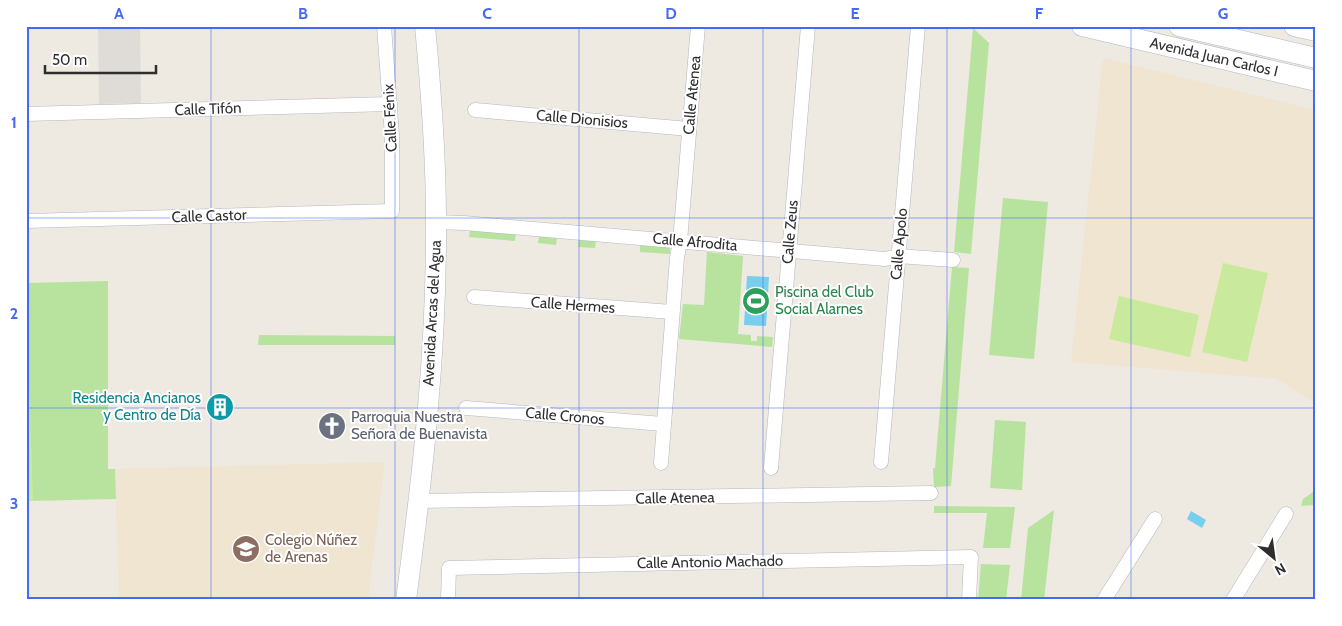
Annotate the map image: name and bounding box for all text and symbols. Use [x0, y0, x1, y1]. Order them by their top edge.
text: A [114, 4, 124, 23]
text: B [298, 4, 308, 23]
text: C [482, 4, 492, 23]
text: D [665, 4, 677, 23]
text: E [850, 4, 860, 23]
text: F [1035, 4, 1044, 23]
text: G [1218, 4, 1228, 23]
street label: Avenida Juan Carlos I [1148, 34, 1280, 80]
scale bar [45, 42, 156, 74]
text: 50 m [52, 51, 87, 69]
street label: Calle Atenea [680, 54, 704, 135]
street label: Calle Fénix [379, 84, 401, 152]
street label: Calle Tifón [174, 99, 242, 119]
street label: Calle Dionisios [535, 106, 629, 132]
text: 1 [11, 113, 17, 132]
street label: Calle Zeus [778, 199, 802, 265]
street label: Calle Castor [171, 206, 247, 226]
street label: Calle Apolo [887, 207, 911, 281]
street label: Calle Afrodita [652, 229, 739, 255]
street label: Avenida Arcas del Agua [419, 239, 445, 386]
place label: Piscina del Club Social Alarnes [775, 283, 874, 318]
sports icon: Piscina del Club Social Alarnes [741, 286, 771, 316]
street label: Calle Hermes [530, 293, 616, 317]
text: 2 [10, 304, 18, 323]
place label: Residencia Ancianos y Centro de Día [73, 389, 202, 424]
building icon: Residencia Ancianos y Centro de Día [205, 392, 235, 422]
street label: Calle Cronos [525, 404, 605, 428]
place label: Parroquia Nuestra Señora de Buenavista [351, 408, 488, 443]
church icon: Parroquia Nuestra Señora de Buenavista [317, 411, 347, 441]
street label: Calle Atenea [635, 488, 716, 508]
text: 3 [10, 494, 18, 513]
place label: Colegio Núñez de Arenas [265, 531, 357, 566]
school or university icon: Colegio Núñez de Arenas [231, 534, 261, 564]
north arrow [1250, 534, 1300, 584]
street label: Calle Antonio Machado [637, 552, 783, 572]
text: N [1272, 559, 1289, 580]

